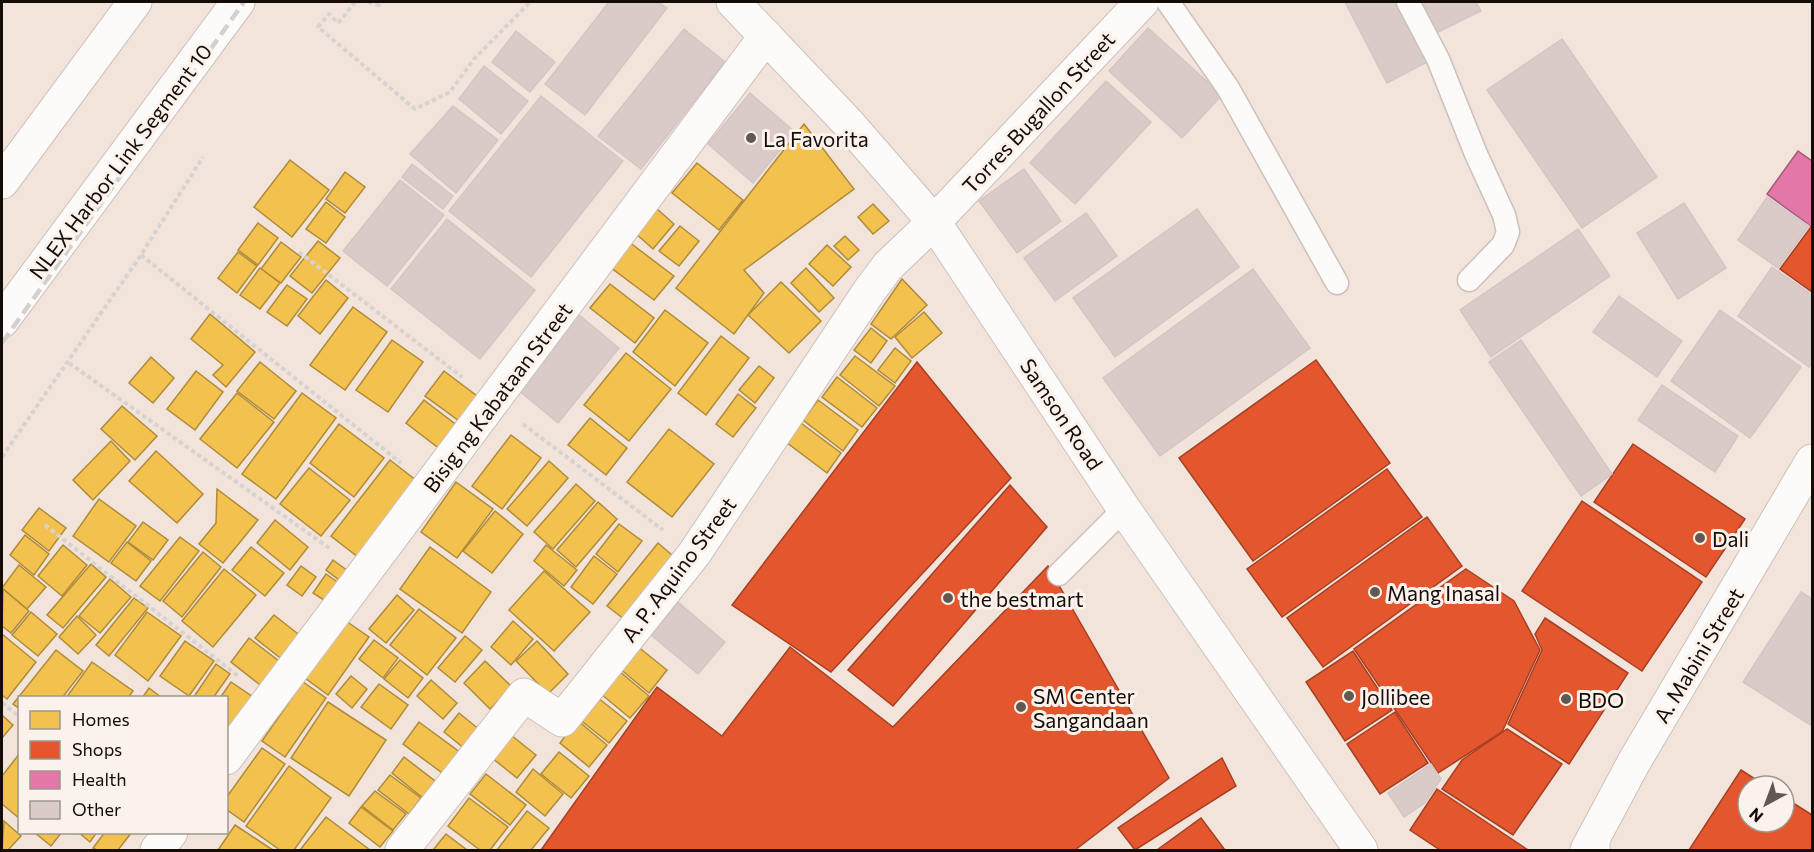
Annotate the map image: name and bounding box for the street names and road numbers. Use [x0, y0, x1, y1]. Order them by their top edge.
street label: Torres Bugallon Street [957, 26, 1119, 198]
street label: NLEX Harbor Link Segment 10 [24, 39, 216, 283]
street label: Bisig ng Kabataan Street [417, 297, 577, 497]
street label: Samson Road [1016, 354, 1108, 474]
street label: A. P. Aquino Street [615, 492, 741, 646]
street label: A. Mabini Street [1648, 583, 1748, 727]

